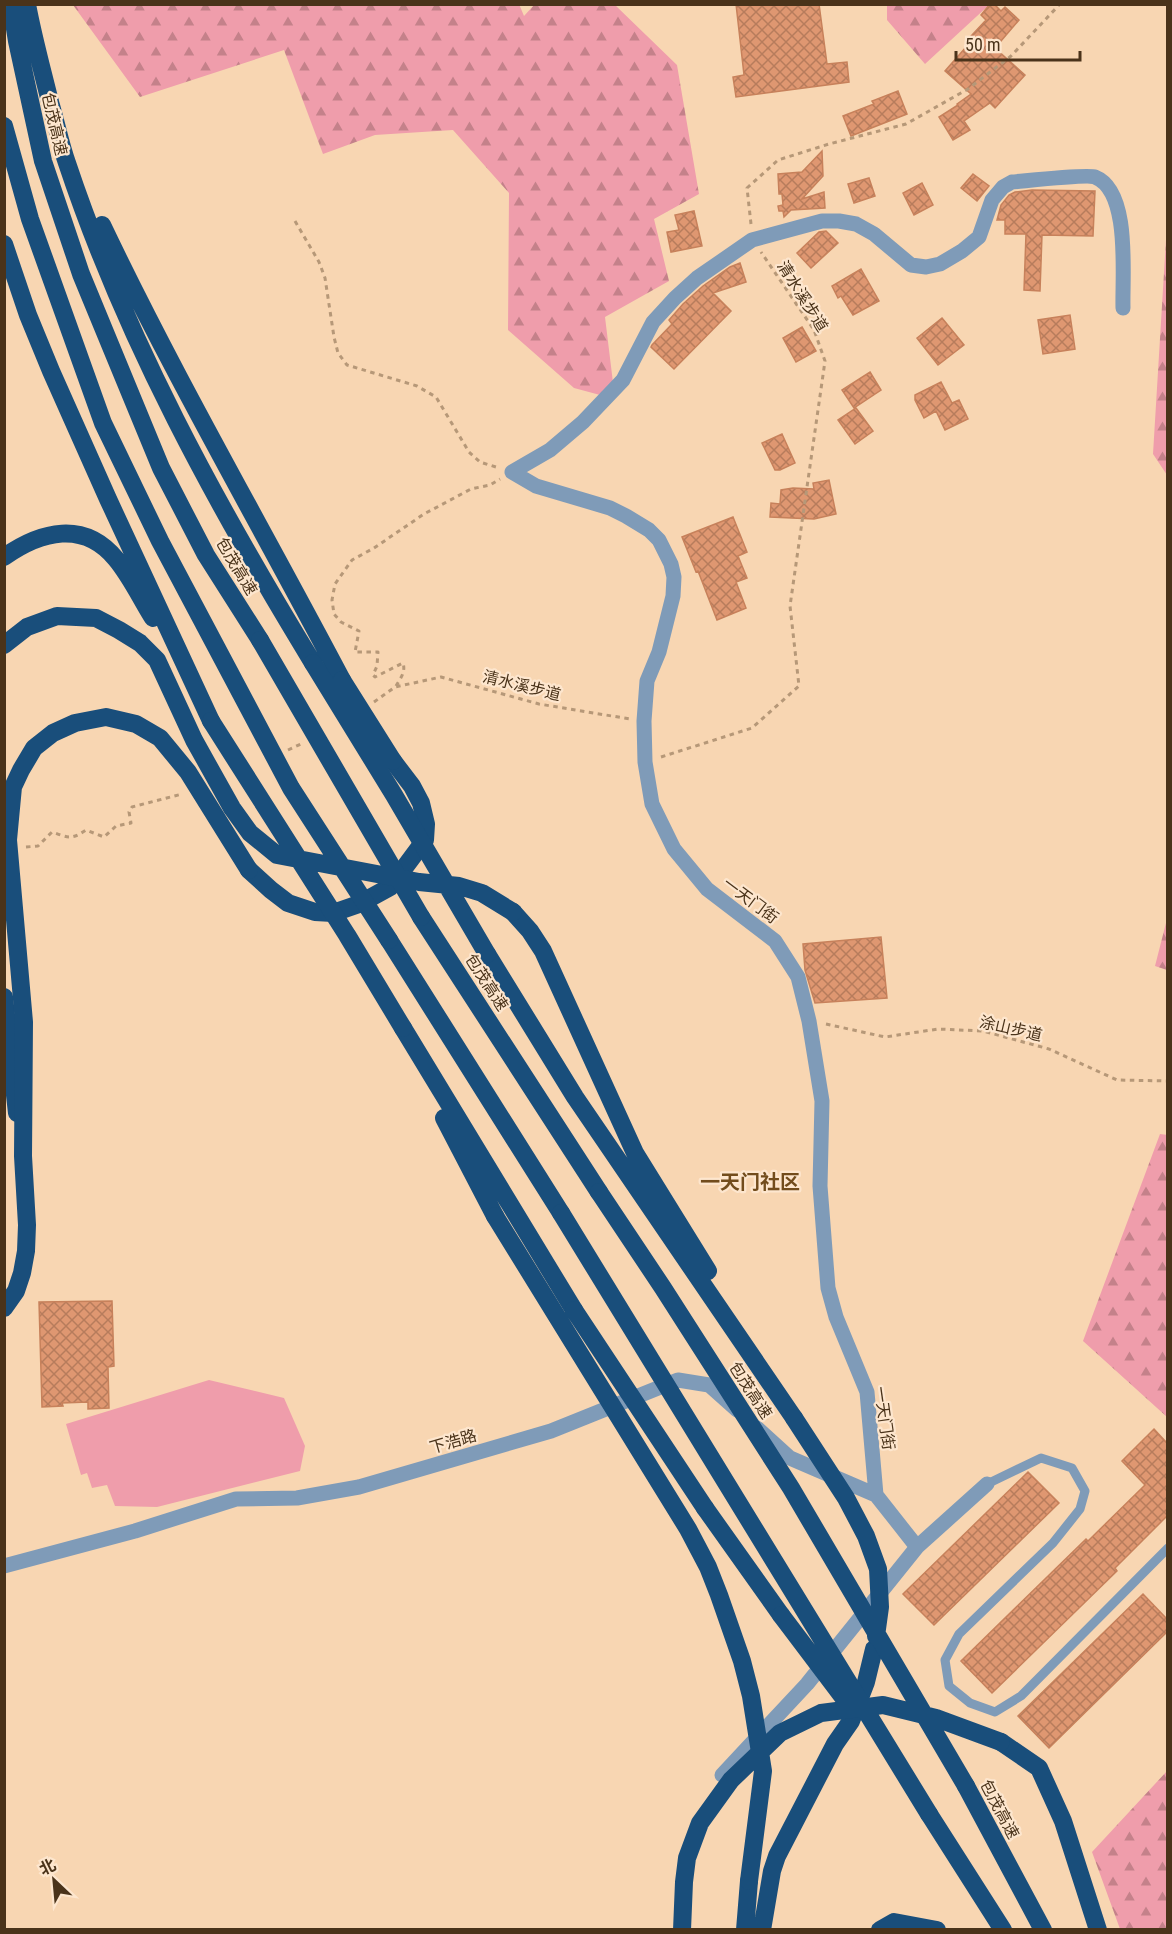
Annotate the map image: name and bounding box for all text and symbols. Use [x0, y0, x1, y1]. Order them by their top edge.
scale bar [956, 24, 1080, 62]
text: 50 m [965, 34, 1000, 55]
street label: 包茂高速 [38, 91, 71, 157]
street label: 清水溪步道 [773, 257, 832, 335]
street label: 包茂高速 [212, 534, 261, 599]
street label: 清水溪步道 [481, 667, 563, 704]
street label: 一天门街 [719, 874, 782, 927]
street label: 包茂高速 [461, 950, 512, 1014]
street label: 涂山步道 [978, 1012, 1044, 1045]
district label: 一天门社区 [700, 1170, 800, 1194]
street label: 包茂高速 [725, 1358, 776, 1422]
street label: 一天门街 [871, 1385, 898, 1451]
street label: 下浩路 [427, 1426, 479, 1457]
street label: 包茂高速 [976, 1777, 1023, 1842]
north arrow [24, 1850, 84, 1910]
text: 北 [36, 1855, 59, 1879]

